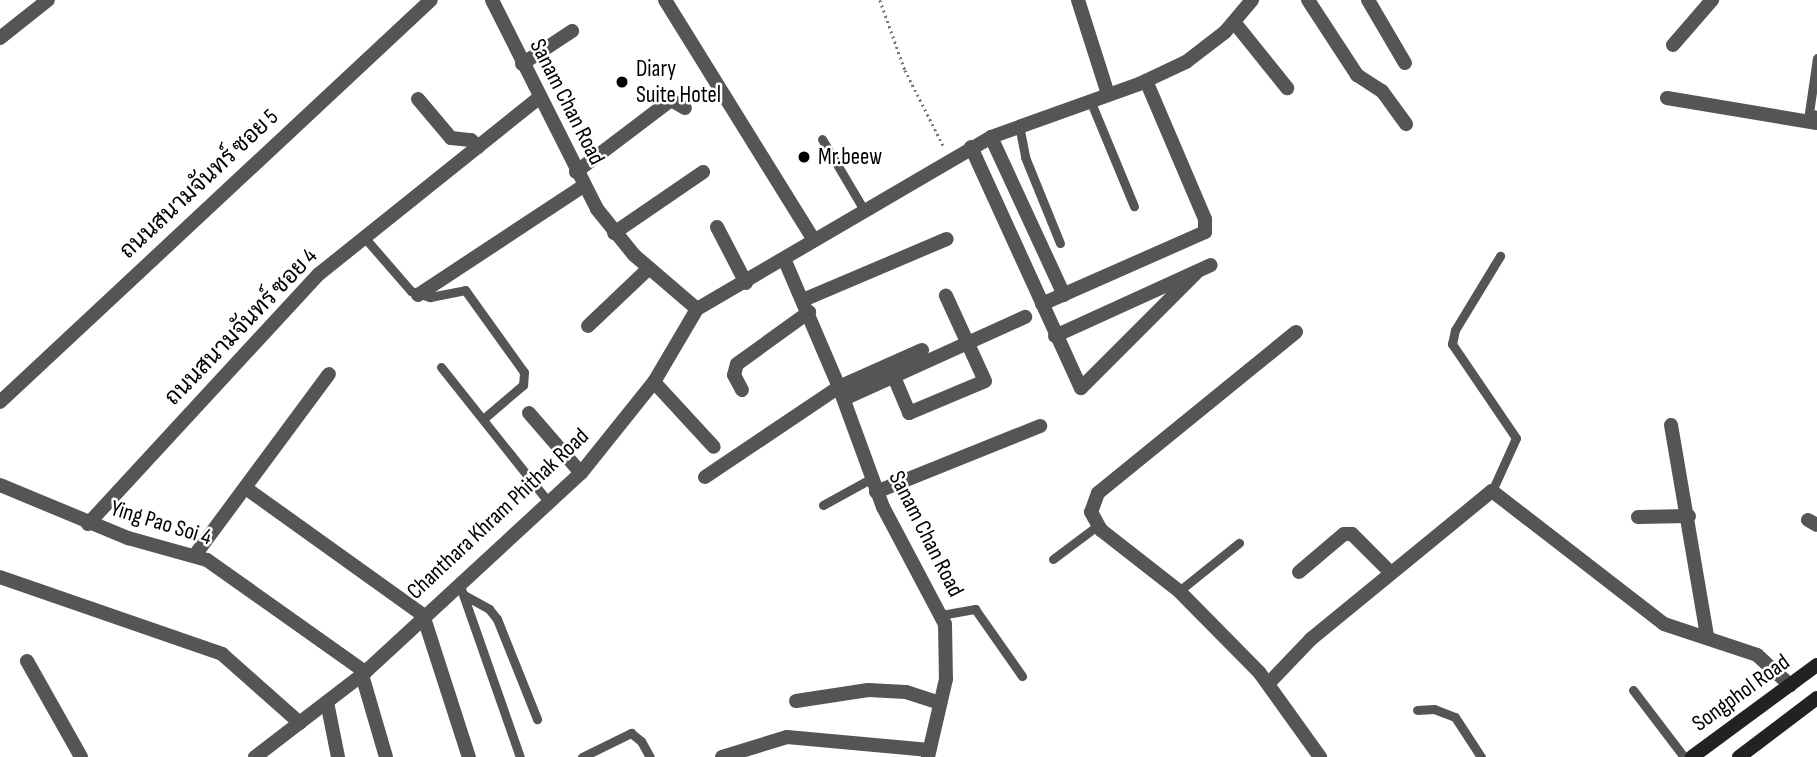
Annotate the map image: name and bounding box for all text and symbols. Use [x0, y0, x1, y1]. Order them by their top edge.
street label: Sanam Chan Road [523, 34, 611, 170]
place label: Diary Suite Hotel [636, 55, 721, 109]
marker: Diary Suite Hotel [614, 74, 630, 90]
street label: ถนนสนามจันทร์ ซอย 5 [114, 103, 284, 265]
place label: Mr.beew [818, 143, 882, 171]
marker: Mr.beew [796, 149, 812, 165]
street label: ถนนสนามจันทร์ ซอย 4 [159, 243, 323, 411]
street label: Chanthara Khram Phithak Road [401, 423, 595, 605]
street label: Sanam Chan Road [882, 466, 970, 602]
street label: Ying Pao Soi 4 [107, 495, 215, 551]
street label: Songphol Road [1687, 648, 1795, 738]

